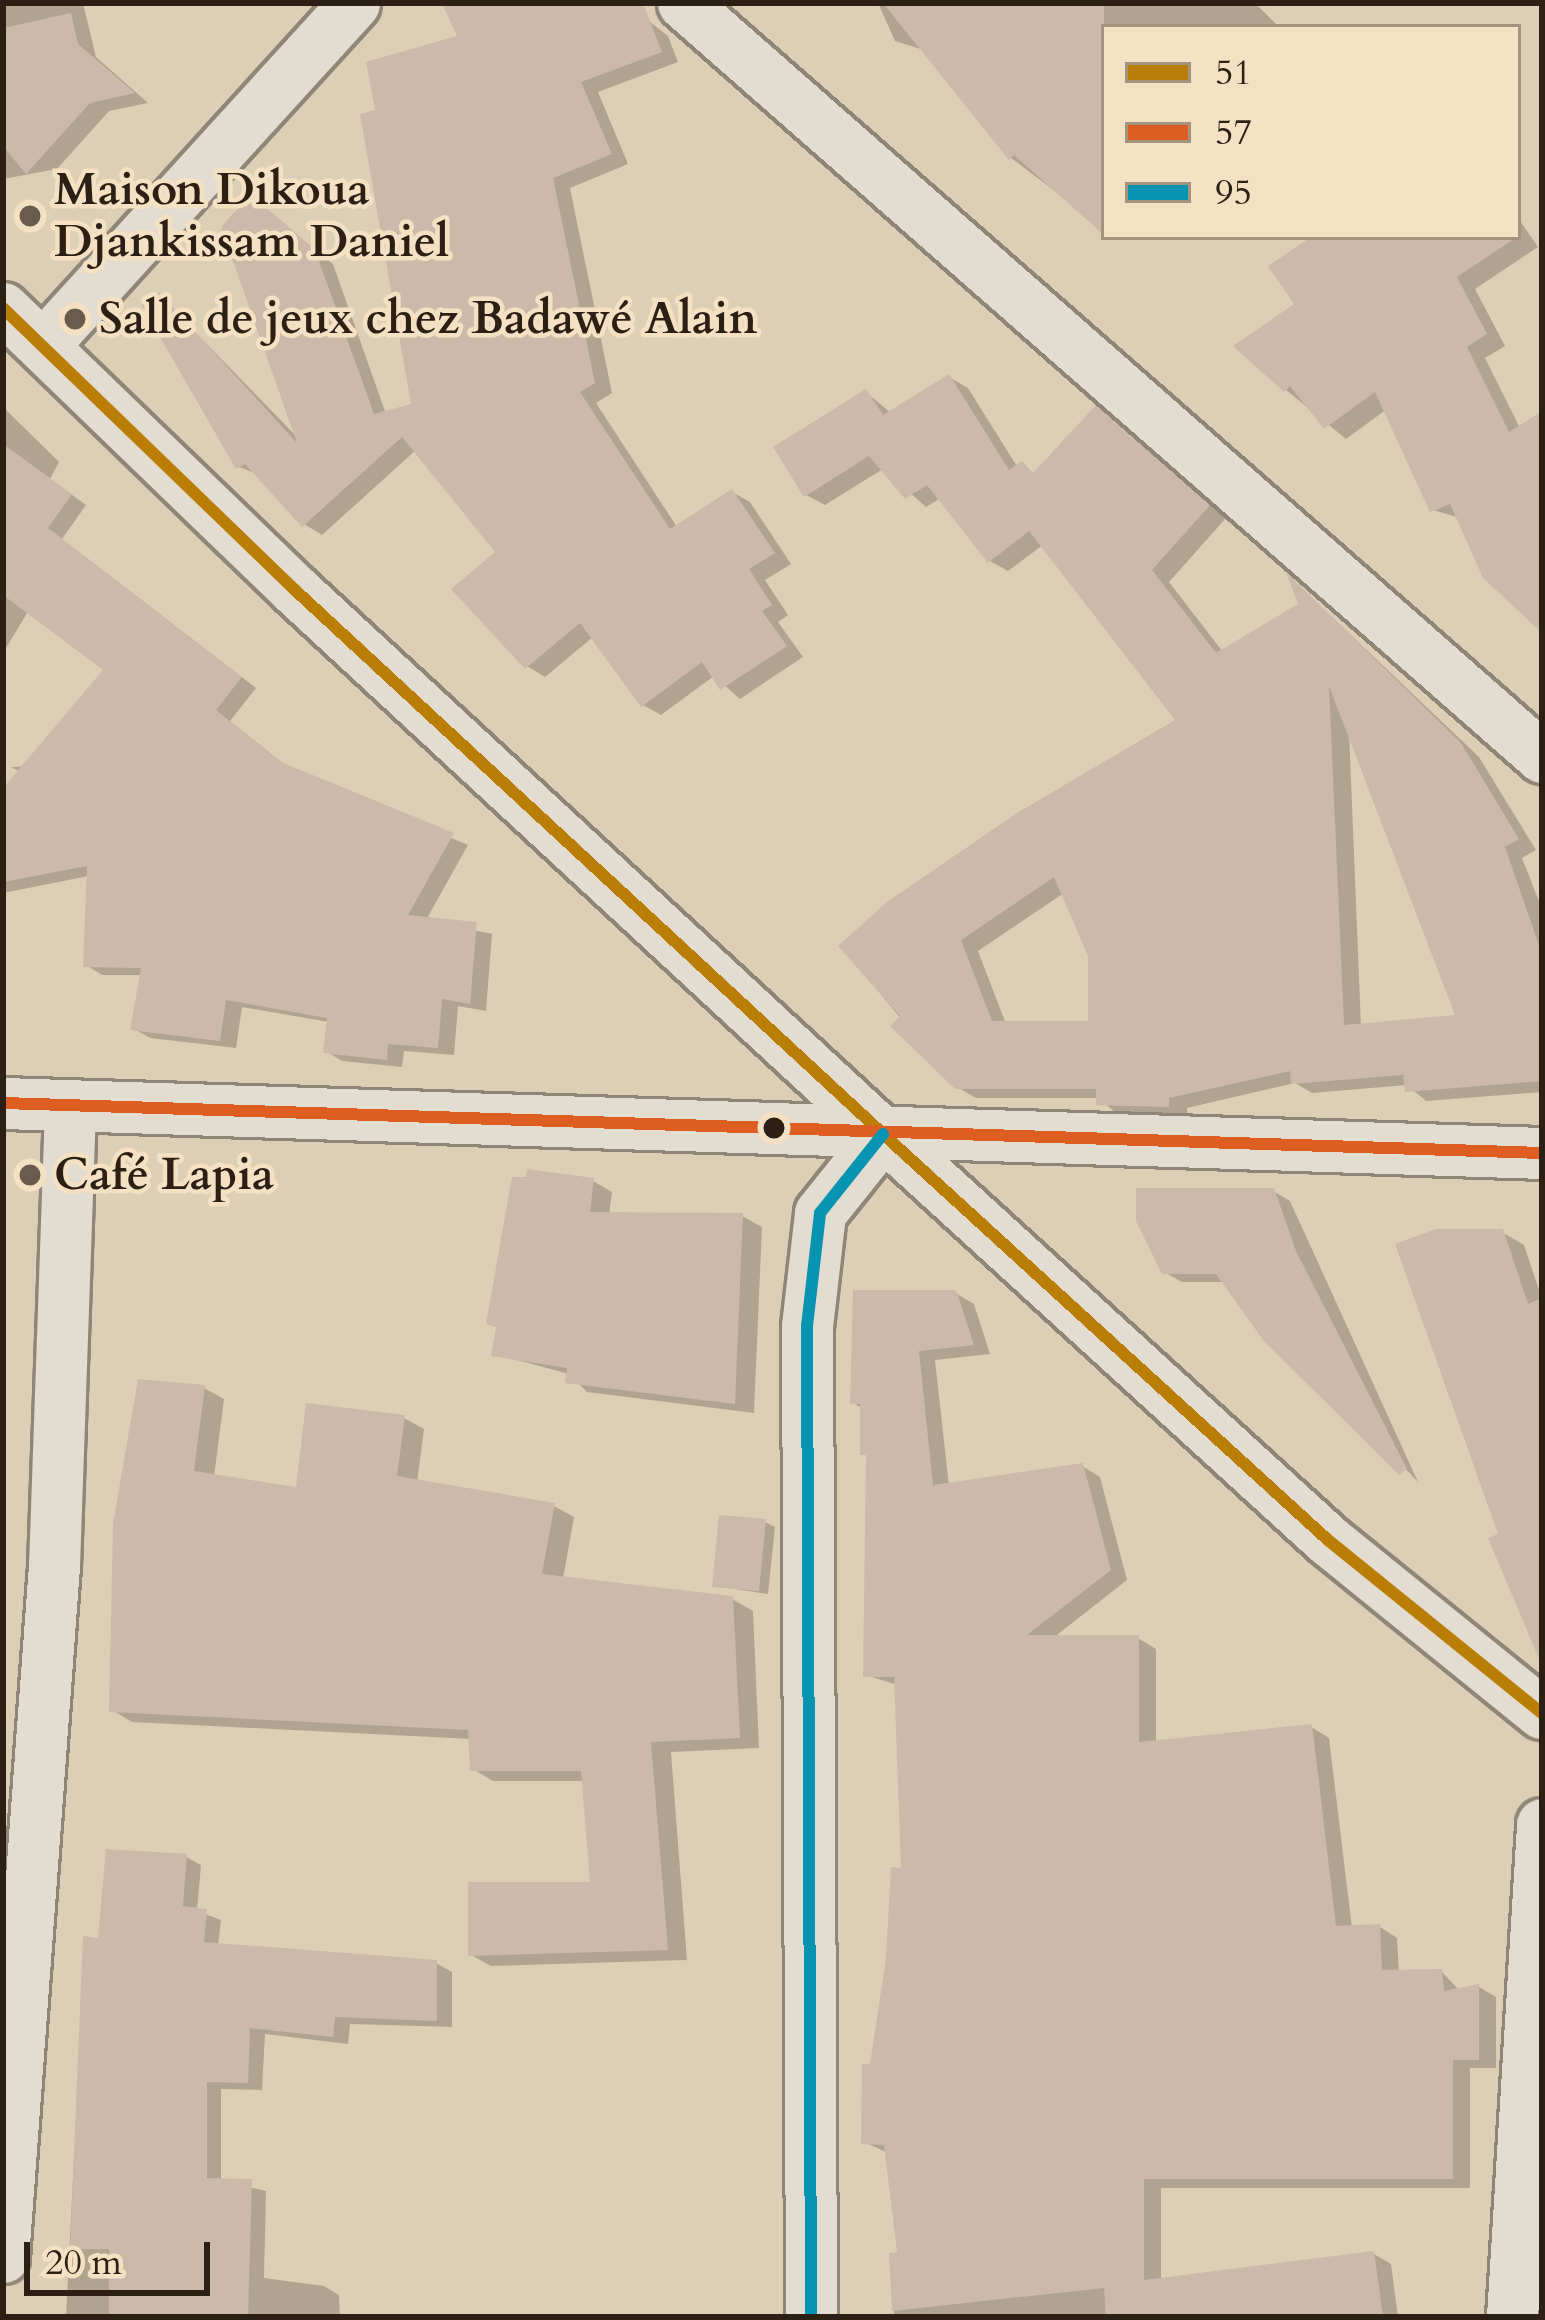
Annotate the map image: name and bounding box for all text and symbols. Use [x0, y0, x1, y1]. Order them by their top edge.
legend [1101, 24, 1521, 240]
text: 51 [1215, 48, 1252, 97]
text: 57 [1215, 108, 1252, 157]
place label: Maison Dikoua Djankissam Daniel [54, 163, 449, 269]
text: 95 [1215, 168, 1252, 217]
marker: Maison Dikoua Djankissam Daniel [17, 203, 43, 229]
place label: Salle de jeux chez Badawé Alain [99, 292, 757, 346]
marker: Salle de jeux chez Badawé Alain [62, 306, 88, 332]
unlabelled marker [763, 1117, 785, 1139]
place label: Café Lapia [54, 1148, 274, 1202]
marker: Café Lapia [17, 1162, 43, 1188]
scale bar [30, 2218, 216, 2292]
text: 20 m [45, 2238, 122, 2287]

